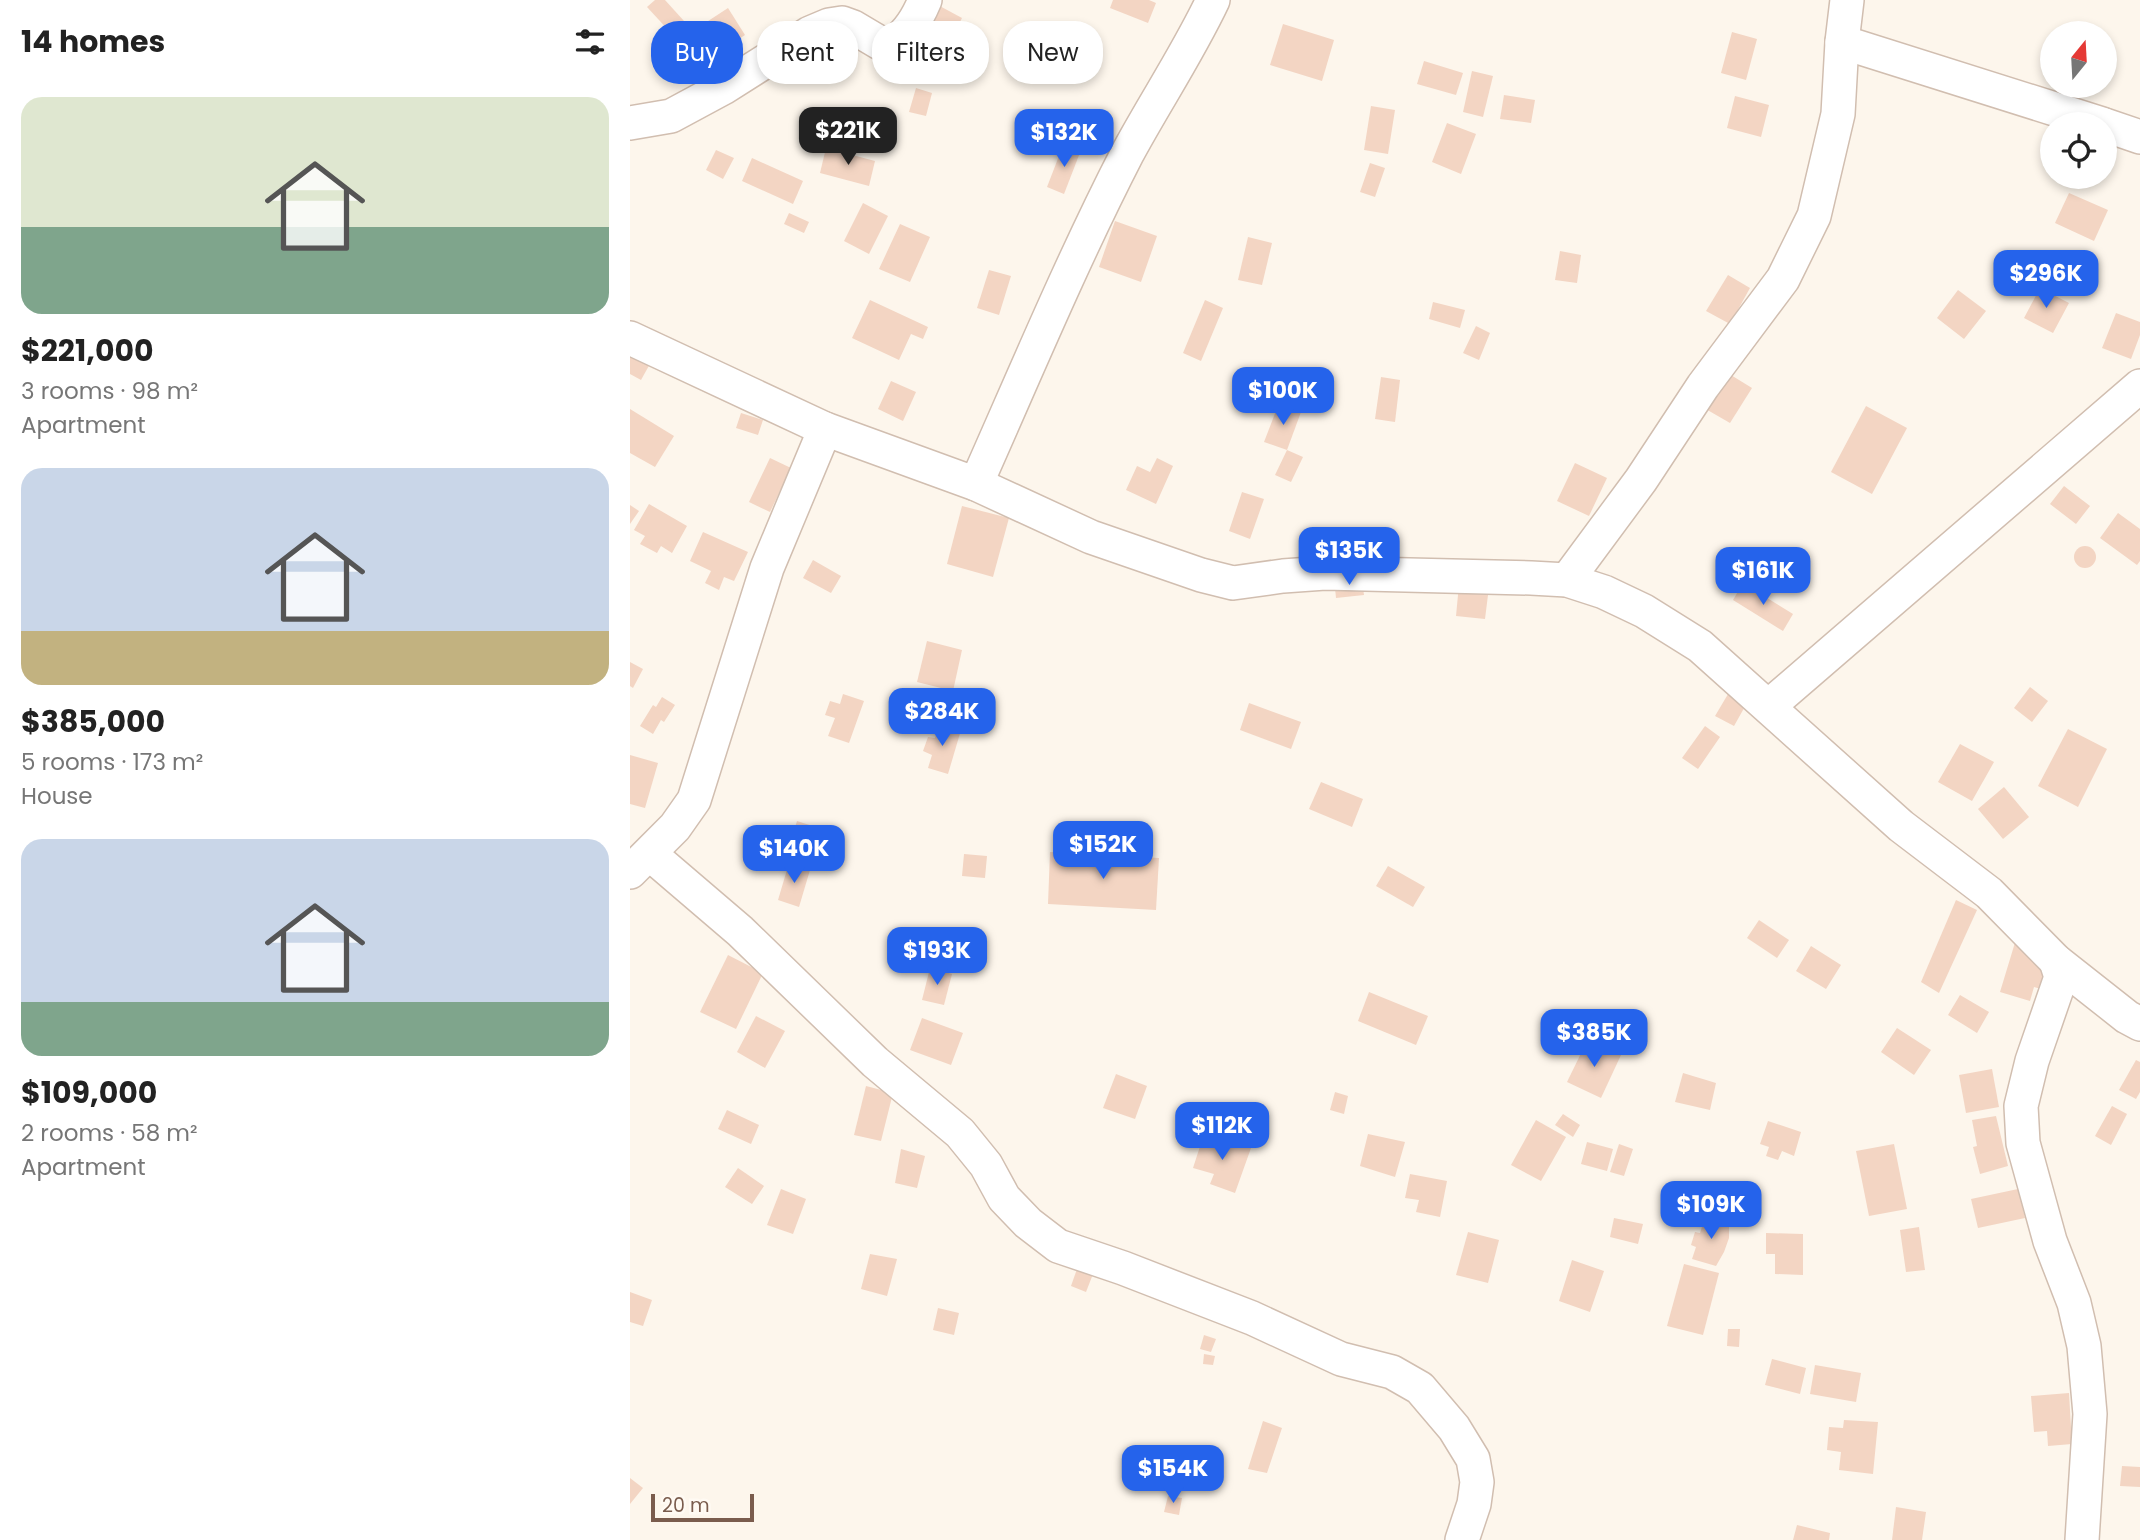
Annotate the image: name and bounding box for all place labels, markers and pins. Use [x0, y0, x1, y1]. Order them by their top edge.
pin: $221K [799, 108, 897, 167]
pin: $132K [1015, 110, 1113, 169]
pin: $296K [1997, 250, 2095, 310]
pin: $100K [1234, 368, 1332, 427]
pin: $135K [1300, 528, 1398, 587]
pin: $161K [1714, 548, 1812, 607]
pin: $284K [893, 688, 991, 748]
pin: $152K [1054, 822, 1152, 881]
pin: $140K [745, 826, 843, 885]
pin: $193K [888, 928, 986, 987]
pin: $385K [1545, 1010, 1643, 1069]
pin: $112K [1173, 1102, 1271, 1162]
pin: $109K [1662, 1182, 1760, 1241]
pin: $154K [1124, 1446, 1222, 1505]

